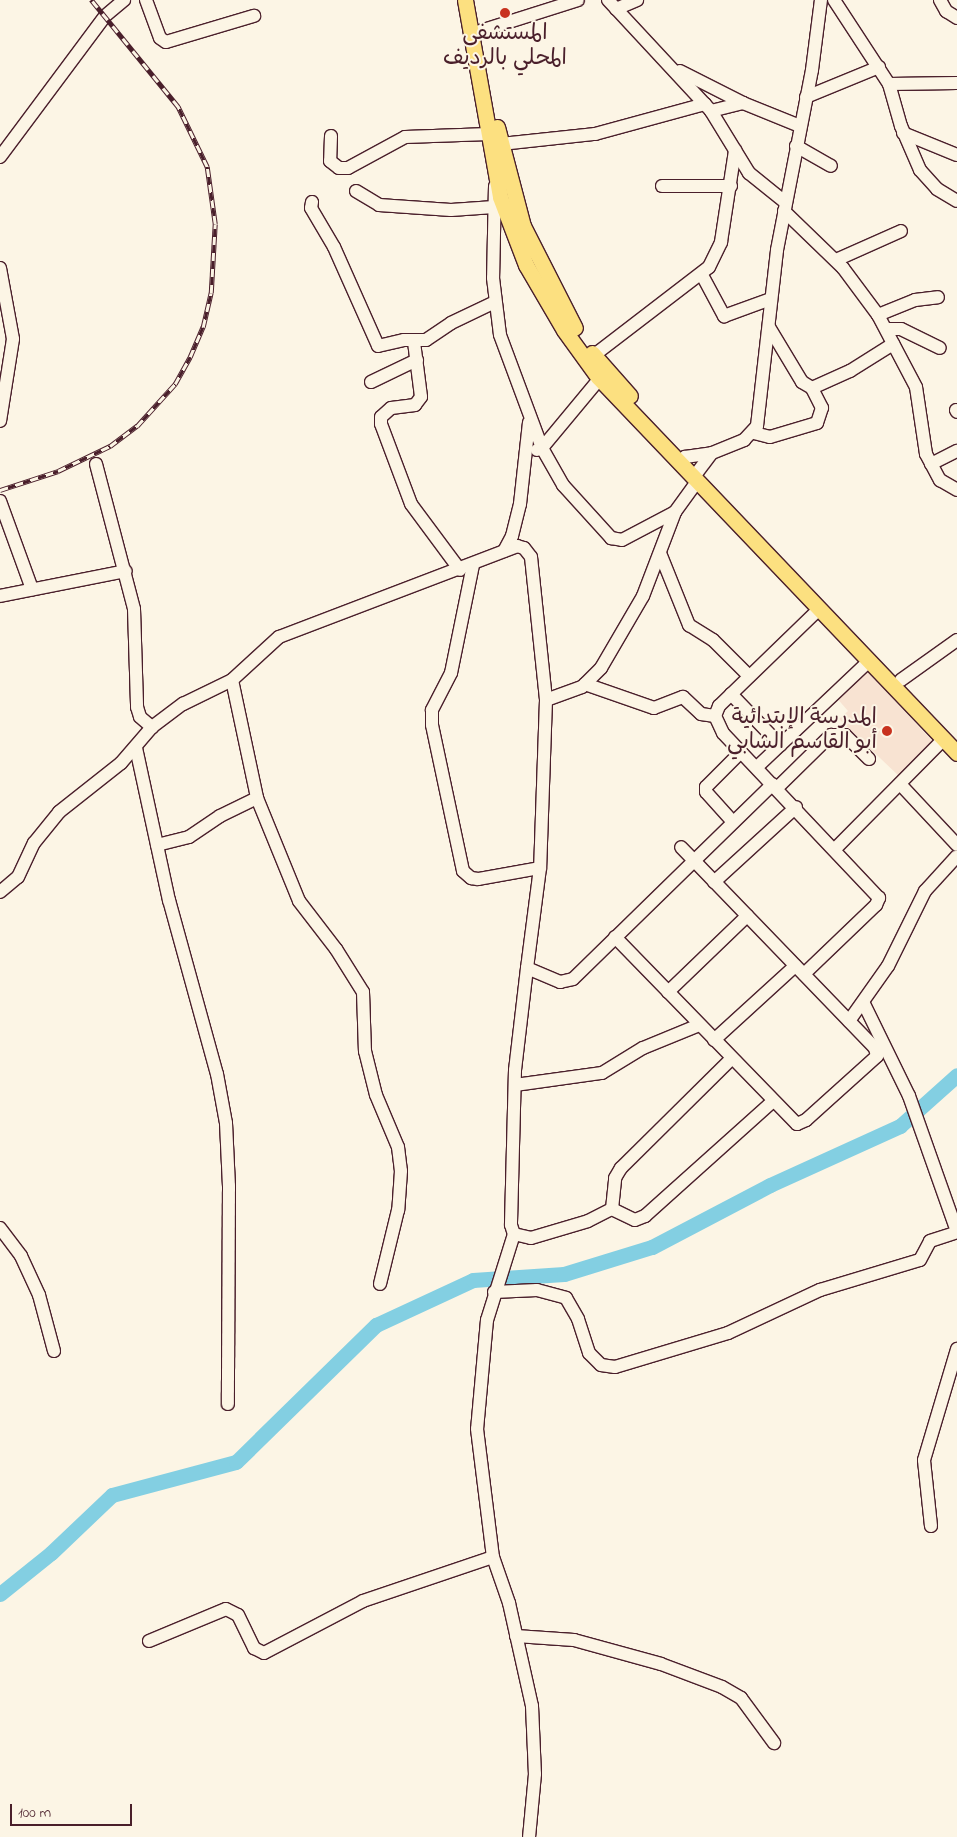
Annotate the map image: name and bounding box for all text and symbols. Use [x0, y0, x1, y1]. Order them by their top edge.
marker: المستشفى المحلي بالرديف [499, 7, 511, 19]
place label: المستشفى المحلي بالرديف [443, 21, 567, 72]
place label: المدرسة الإبتدائية أبو القاسم الشابي [727, 705, 877, 756]
marker: المدرسة الإبتدائية أبو القاسم الشابي [881, 725, 893, 737]
scale bar [12, 1794, 135, 1826]
text: 100 m [18, 1802, 51, 1824]

